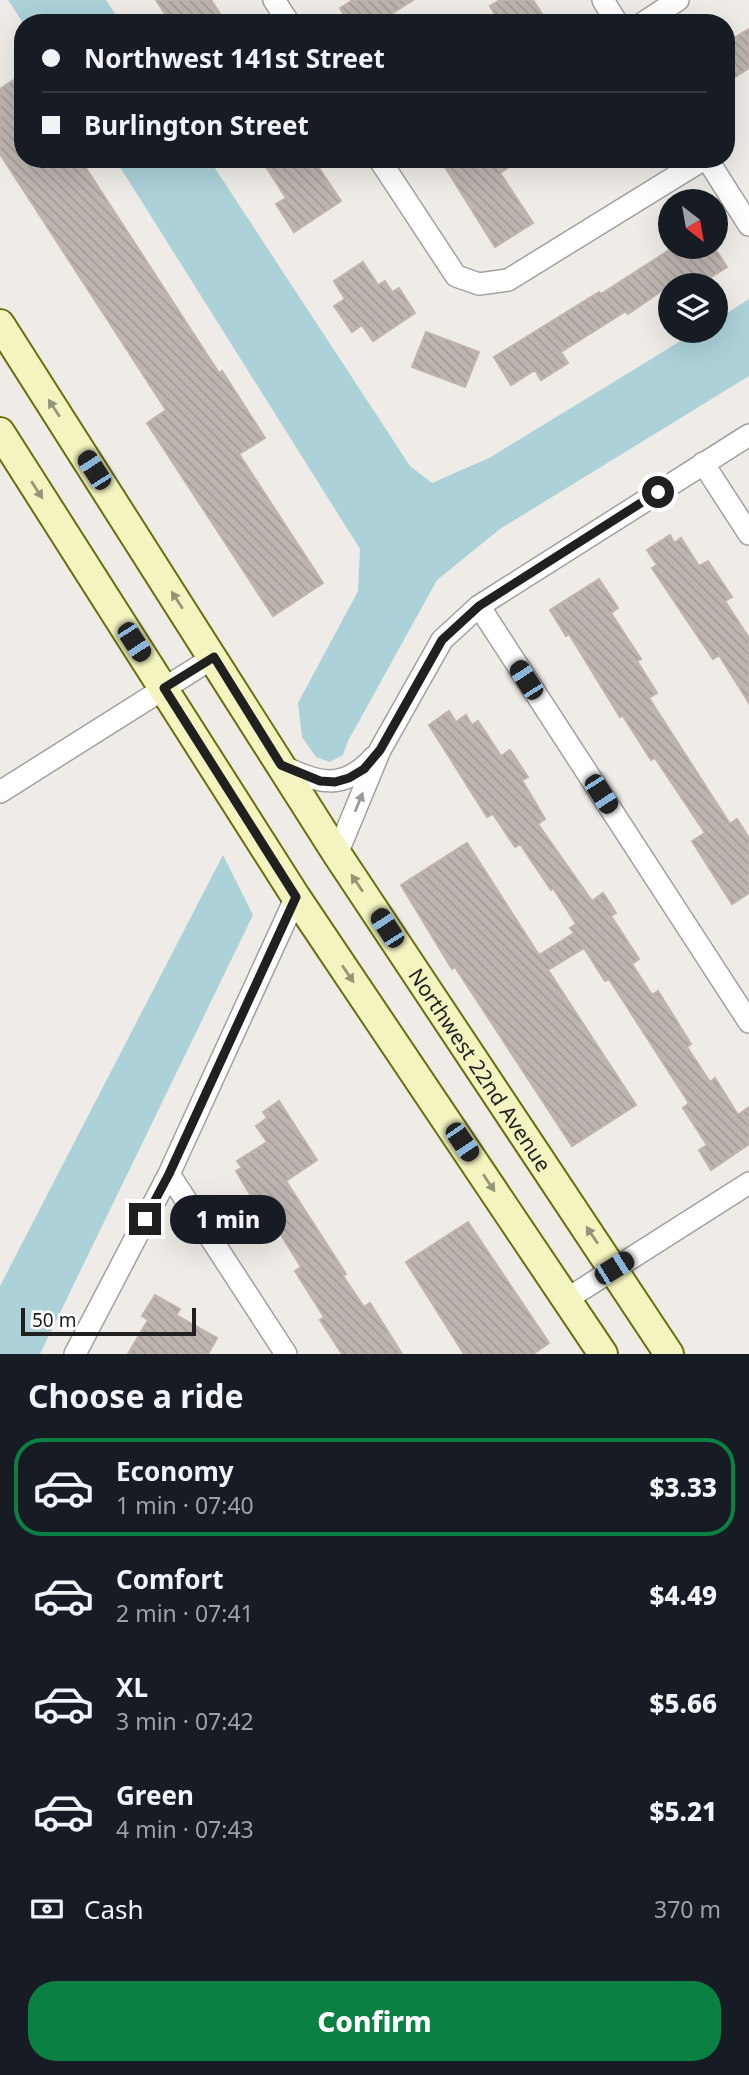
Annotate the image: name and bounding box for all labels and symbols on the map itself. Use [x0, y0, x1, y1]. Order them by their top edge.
north arrow [658, 189, 728, 259]
one-way arrow [48, 399, 61, 418]
car [74, 447, 115, 493]
route start [642, 476, 674, 508]
one-way arrow [30, 480, 43, 499]
one-way arrow [170, 591, 184, 609]
car [114, 619, 155, 665]
car [506, 657, 547, 703]
car [581, 771, 622, 817]
one-way arrow [353, 791, 364, 812]
one-way arrow [350, 874, 364, 892]
car [367, 905, 408, 951]
street label: Northwest 22nd Avenue [403, 963, 558, 1177]
one-way arrow [341, 965, 355, 983]
car [442, 1119, 483, 1165]
one-way arrow [482, 1174, 496, 1192]
callout: 1 min [170, 1194, 285, 1244]
route end [129, 1203, 161, 1235]
one-way arrow [585, 1226, 599, 1244]
car [591, 1248, 638, 1288]
scale bar [21, 1305, 196, 1337]

